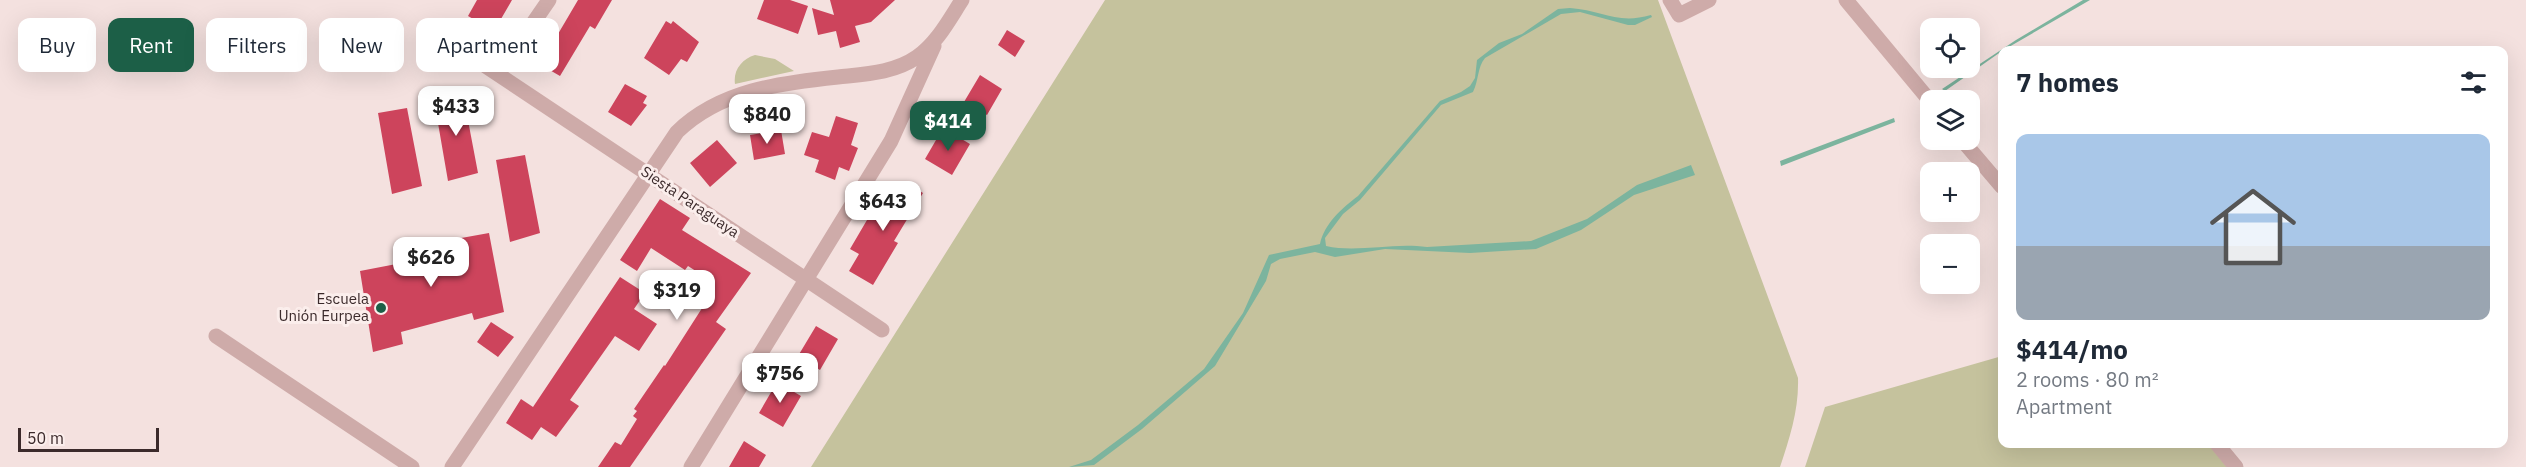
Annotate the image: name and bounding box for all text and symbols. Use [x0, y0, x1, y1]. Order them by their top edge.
chip: Buy [18, 18, 96, 72]
chip: Rent [108, 18, 194, 72]
chip: Filters [206, 18, 307, 72]
chip: New [319, 18, 404, 72]
chip: Apartment [416, 18, 559, 72]
map controls [1920, 18, 1980, 294]
button: locate [1920, 18, 1980, 78]
text: 7 homes [2016, 65, 2119, 99]
icon: filters [2457, 66, 2490, 99]
pin: $433 [420, 86, 492, 137]
button: layers [1920, 90, 1980, 150]
text: $433 [432, 92, 480, 119]
pin: $840 [731, 94, 803, 145]
text: $840 [743, 100, 791, 127]
pin: $414 [912, 101, 984, 152]
text: $414 [924, 107, 972, 134]
street label: Siesta Paraguaya [637, 162, 743, 242]
button: + [1920, 162, 1980, 222]
icon: home [2199, 173, 2307, 281]
pin: $643 [847, 181, 919, 232]
text: $643 [859, 187, 907, 214]
button: − [1920, 234, 1980, 294]
pin: $626 [395, 237, 467, 288]
text: $626 [407, 243, 455, 270]
pin: $319 [641, 270, 713, 321]
text: $319 [653, 276, 701, 303]
place label: Escuela Unión Eurpea [278, 289, 369, 325]
marker: Escuela Unión Eurpea [374, 301, 388, 315]
text: $414/mo [2016, 332, 2128, 366]
pin: $756 [744, 353, 816, 404]
text: $756 [756, 359, 804, 386]
text: 2 rooms · 80 m² [2016, 366, 2159, 393]
text: Apartment [2016, 393, 2112, 420]
scale bar [18, 425, 159, 452]
text: 50 m [27, 428, 64, 448]

